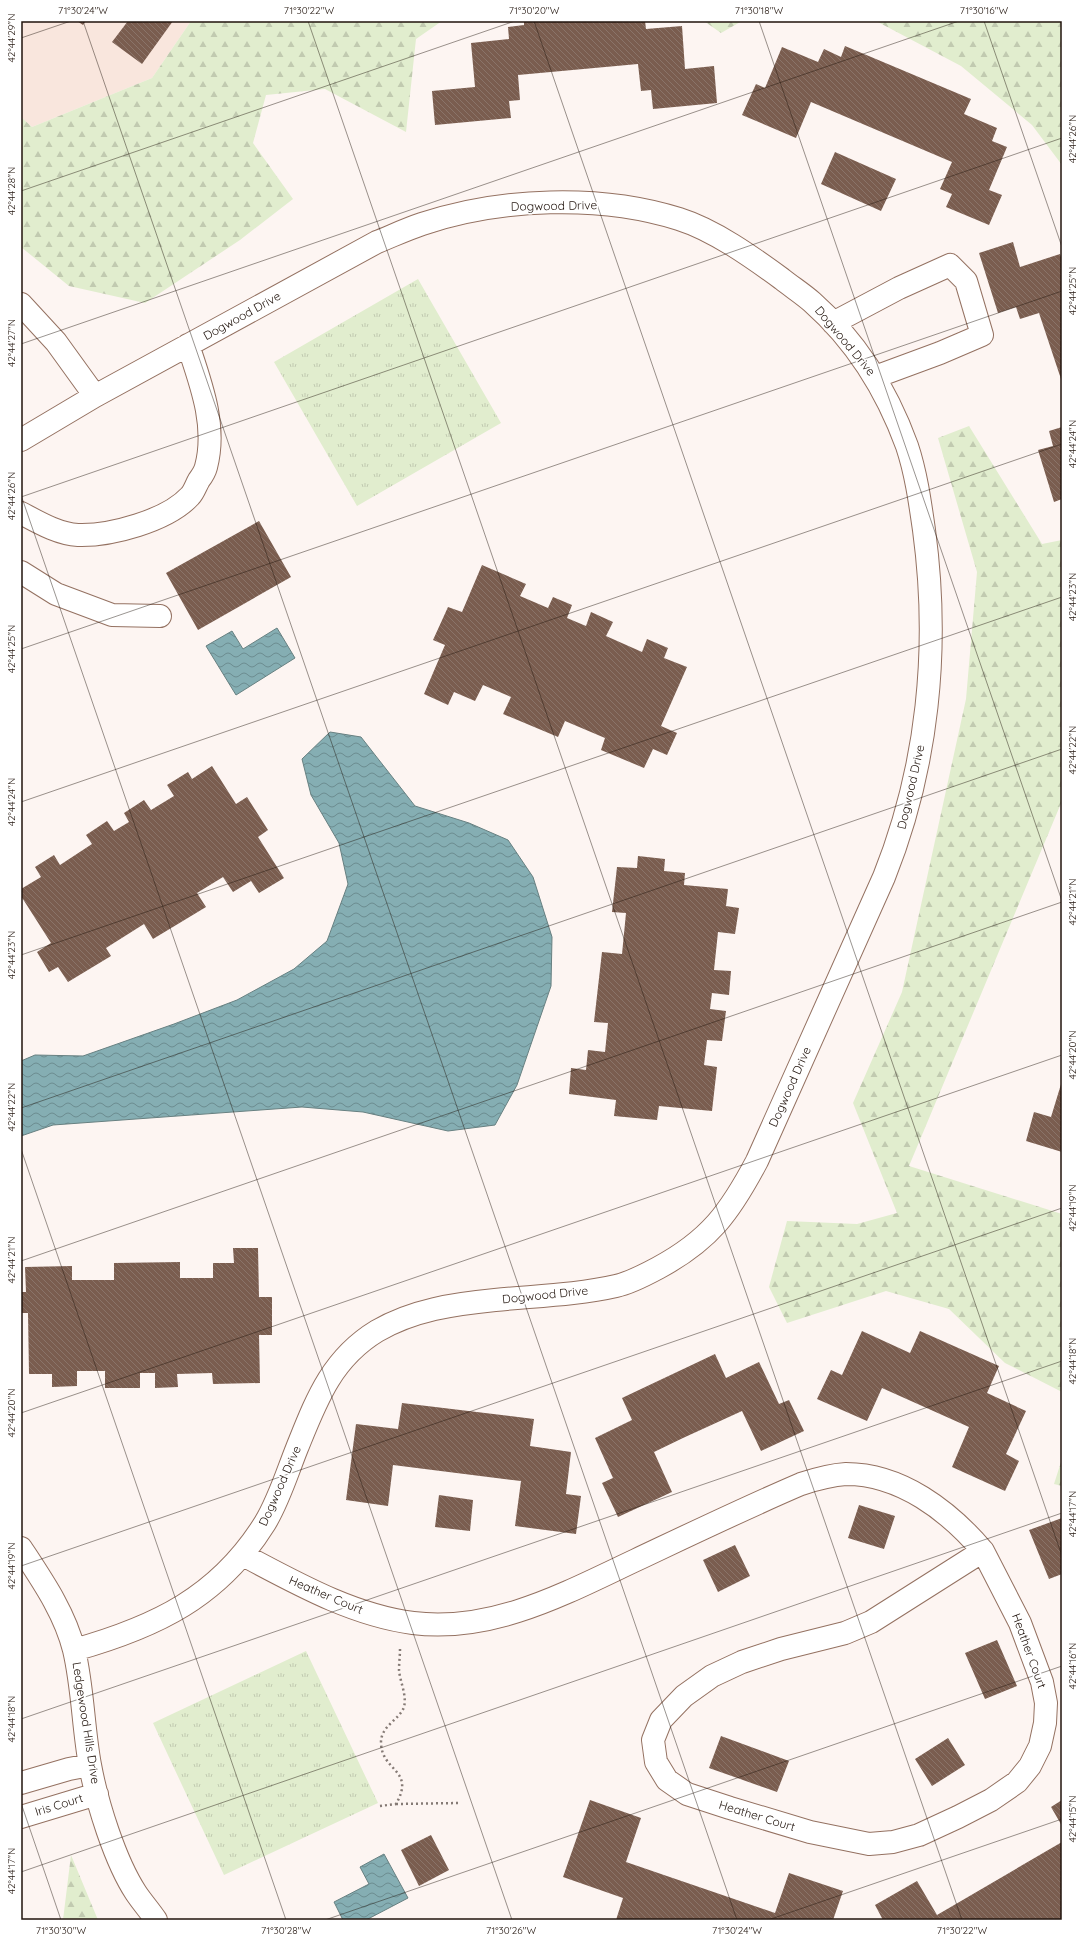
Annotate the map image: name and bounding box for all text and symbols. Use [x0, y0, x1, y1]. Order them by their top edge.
text: 71°30'24"W [58, 4, 108, 17]
text: 71°30'22"W [284, 4, 334, 17]
text: 71°30'20"W [509, 4, 560, 17]
text: 71°30'18"W [735, 4, 784, 17]
text: 71°30'16"W [960, 4, 1008, 17]
text: 42°44'29"N [5, 14, 18, 62]
text: 42°44'26"N [1066, 115, 1079, 163]
text: 42°44'28"N [5, 167, 18, 215]
street label: Dogwood Drive [511, 197, 598, 214]
text: 42°44'25"N [1066, 267, 1079, 315]
street label: Dogwood Drive [200, 288, 283, 343]
street label: Dogwood Drive [812, 303, 879, 379]
text: 42°44'27"N [5, 319, 18, 367]
text: 42°44'24"N [1066, 420, 1079, 468]
text: 42°44'26"N [5, 472, 18, 520]
text: 42°44'23"N [1066, 573, 1079, 621]
text: 42°44'25"N [5, 625, 18, 673]
text: 42°44'22"N [1066, 726, 1079, 774]
street label: Dogwood Drive [893, 743, 928, 831]
text: 42°44'24"N [5, 778, 18, 826]
text: 42°44'21"N [1066, 879, 1079, 925]
text: 42°44'23"N [5, 931, 18, 979]
text: 42°44'20"N [1066, 1030, 1079, 1080]
street label: Dogwood Drive [765, 1044, 814, 1129]
text: 42°44'22"N [5, 1083, 18, 1131]
text: 42°44'19"N [1066, 1185, 1079, 1232]
text: 42°44'21"N [5, 1237, 18, 1283]
street label: Dogwood Drive [501, 1283, 589, 1306]
text: 42°44'18"N [1066, 1338, 1079, 1384]
text: 42°44'20"N [5, 1388, 18, 1438]
street label: Dogwood Drive [255, 1443, 304, 1528]
text: 42°44'17"N [1066, 1491, 1079, 1537]
text: 42°44'19"N [5, 1543, 18, 1590]
street label: Heather Court [287, 1572, 365, 1617]
street label: Heather Court [1009, 1611, 1050, 1690]
text: 42°44'16"N [1066, 1643, 1079, 1689]
street label: Ledgewood Hills Drive [69, 1661, 104, 1785]
text: 42°44'18"N [5, 1696, 18, 1742]
street label: Iris Court [33, 1790, 85, 1819]
text: 42°44'15"N [1066, 1796, 1079, 1842]
street label: Heather Court [717, 1797, 797, 1834]
text: 42°44'17"N [5, 1848, 18, 1894]
text: 71°30'30"W [36, 1924, 87, 1937]
text: 71°30'28"W [261, 1924, 311, 1937]
text: 71°30'26"W [486, 1924, 536, 1937]
text: 71°30'24"W [712, 1924, 762, 1937]
text: 71°30'22"W [937, 1924, 987, 1937]

